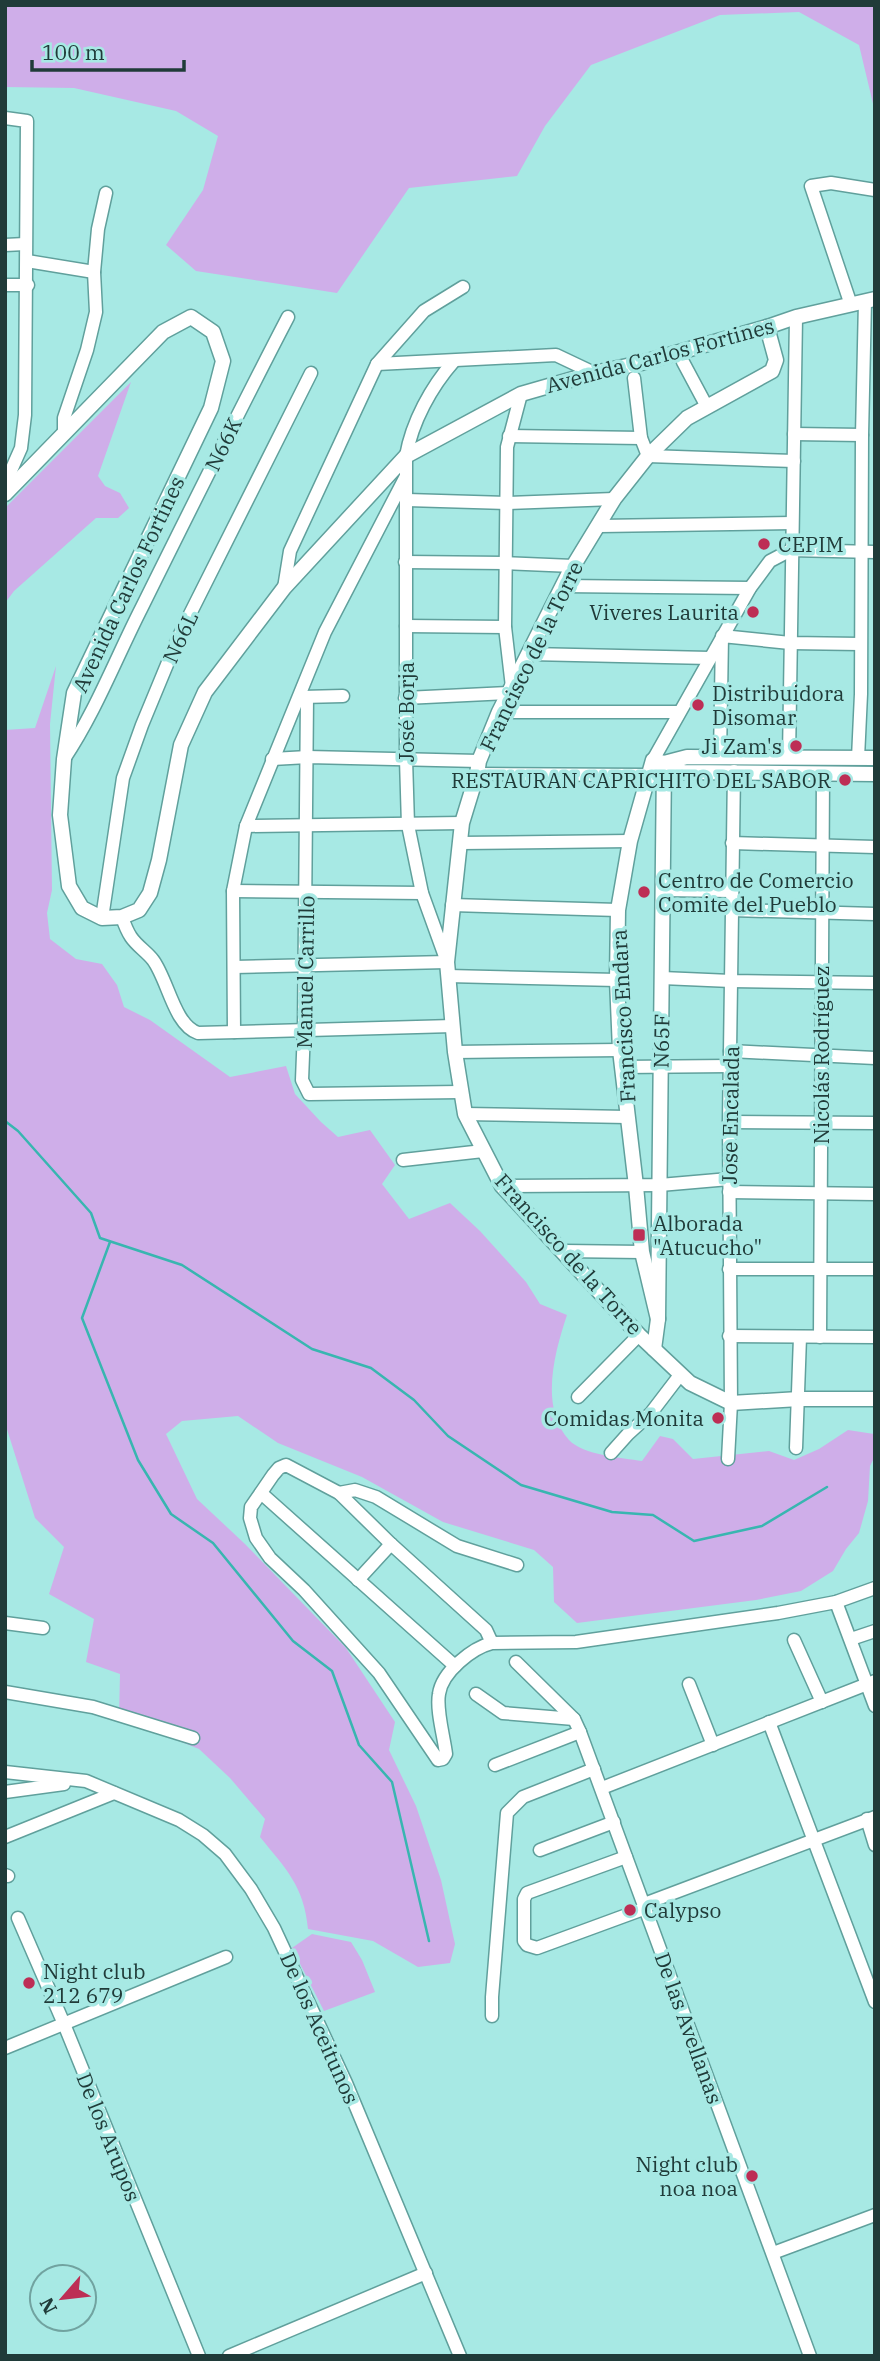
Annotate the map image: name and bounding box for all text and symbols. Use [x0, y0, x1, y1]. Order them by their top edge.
scale bar [32, 28, 184, 72]
text: 100 m [42, 38, 105, 66]
street label: Avenida Carlos Fortines [543, 311, 777, 399]
street label: N66K [198, 412, 248, 475]
street label: Avenida Carlos Fortines [66, 471, 190, 697]
place label: CEPIM [778, 530, 844, 558]
marker: CEPIM [756, 536, 772, 552]
street label: Francisco de la Torre [473, 556, 589, 756]
place label: Viveres Laurita [589, 598, 739, 626]
marker: Viveres Laurita [745, 604, 761, 620]
street label: N66L [156, 607, 204, 667]
street label: José Borja [392, 662, 420, 762]
place label: Distribuidora Disomar [712, 679, 844, 731]
marker: Distribuidora Disomar [690, 697, 706, 713]
place label: Ji Zam's [702, 732, 782, 760]
marker: Ji Zam's [788, 738, 804, 754]
place label: RESTAURAN CAPRICHITO DEL SABOR [451, 766, 831, 794]
marker: RESTAURAN CAPRICHITO DEL SABOR [837, 772, 853, 788]
place label: Centro de Comercio Comite del Pueblo [658, 866, 854, 918]
marker: Centro de Comercio Comite del Pueblo [636, 884, 652, 900]
street label: Manuel Carrillo [290, 895, 320, 1049]
street label: Francisco Endara [604, 929, 642, 1103]
street label: Nicolás Rodríguez [807, 965, 835, 1145]
street label: N65F [647, 1013, 675, 1069]
street label: Jose Encalada [715, 1045, 745, 1185]
street label: Francisco de la Torre [489, 1167, 649, 1341]
place label: Alborada "Atucucho" [653, 1209, 762, 1261]
marker: Alborada "Atucucho" [631, 1227, 647, 1243]
place label: Comidas Monita [544, 1404, 704, 1432]
marker: Comidas Monita [710, 1410, 726, 1426]
place label: Calypso [644, 1896, 721, 1924]
marker: Calypso [622, 1902, 638, 1918]
street label: De los Aceitunos [274, 1948, 366, 2108]
street label: De las Avellanas [649, 1948, 729, 2108]
place label: Night club 212 679 [43, 1957, 145, 2009]
marker: Night club 212 679 [21, 1975, 37, 1991]
street label: De los Arupos [70, 2068, 148, 2206]
place label: Night club noa noa [636, 2150, 738, 2202]
marker: Night club noa noa [744, 2168, 760, 2184]
north arrow [28, 2263, 98, 2333]
text: N [34, 2294, 62, 2318]

